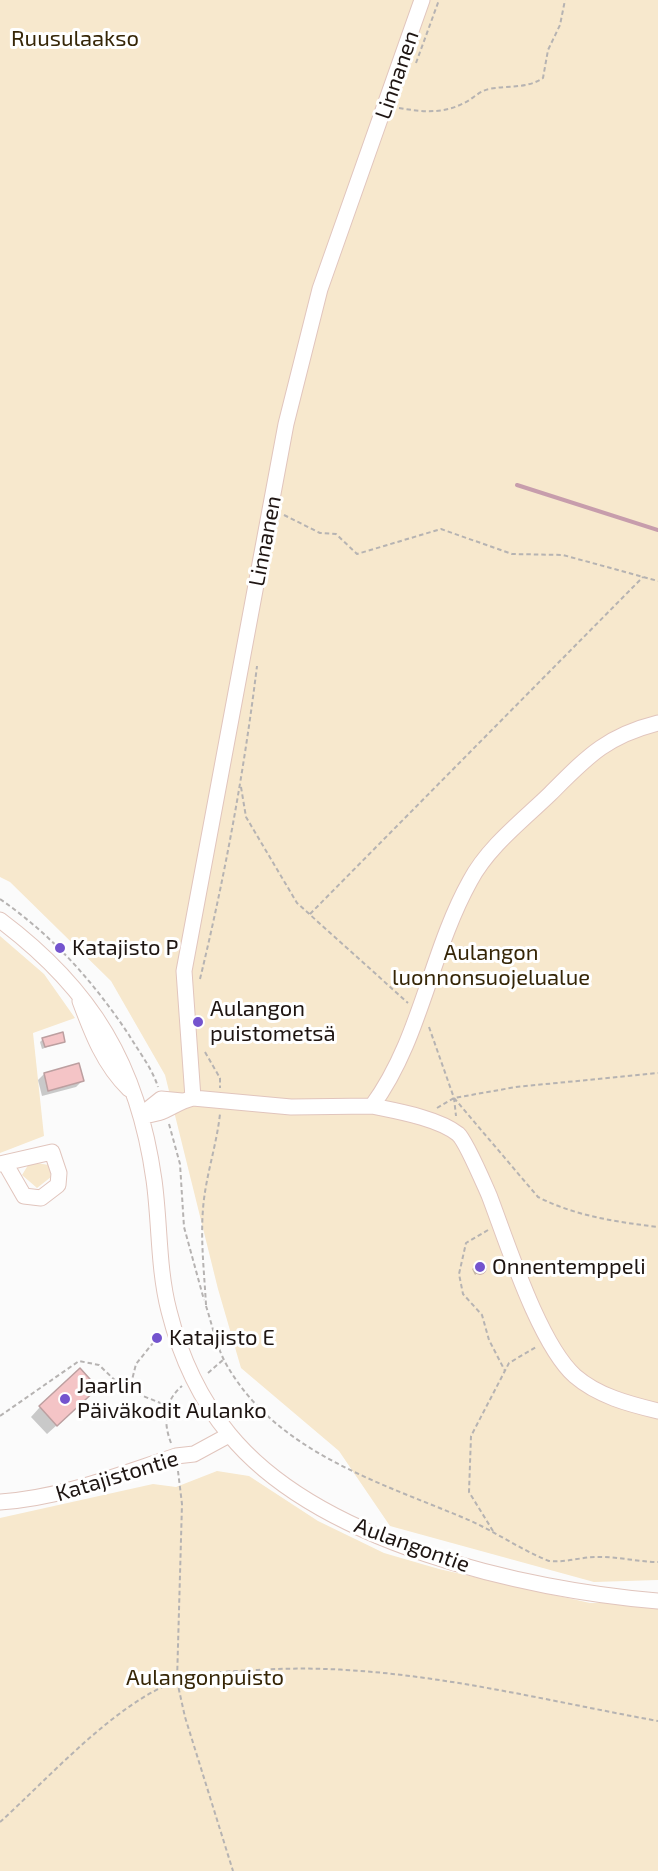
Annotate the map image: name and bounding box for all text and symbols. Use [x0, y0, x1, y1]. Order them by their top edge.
park label: Ruusulaakso [11, 26, 139, 52]
street label: Linnanen [370, 27, 424, 123]
street label: Linnanen [243, 493, 287, 589]
place label: Katajisto P [72, 935, 178, 961]
park label: Aulangon luonnonsuojelualue [392, 940, 590, 992]
marker: Katajisto P [53, 941, 67, 955]
place label: Aulangon puistometsä [210, 996, 336, 1048]
marker: Aulangon puistometsä [191, 1015, 205, 1029]
place label: Onnentemppeli [492, 1254, 646, 1280]
marker: Onnentemppeli [473, 1260, 487, 1274]
place label: Katajisto E [169, 1325, 275, 1351]
marker: Katajisto E [150, 1331, 164, 1345]
place label: Jaarlin Päiväkodit Aulanko [77, 1373, 267, 1424]
marker: Jaarlin Päiväkodit Aulanko [58, 1392, 72, 1406]
street label: Katajistontie [52, 1445, 182, 1507]
street label: Aulangontie [351, 1512, 473, 1578]
park label: Aulangonpuisto [126, 1665, 284, 1691]

